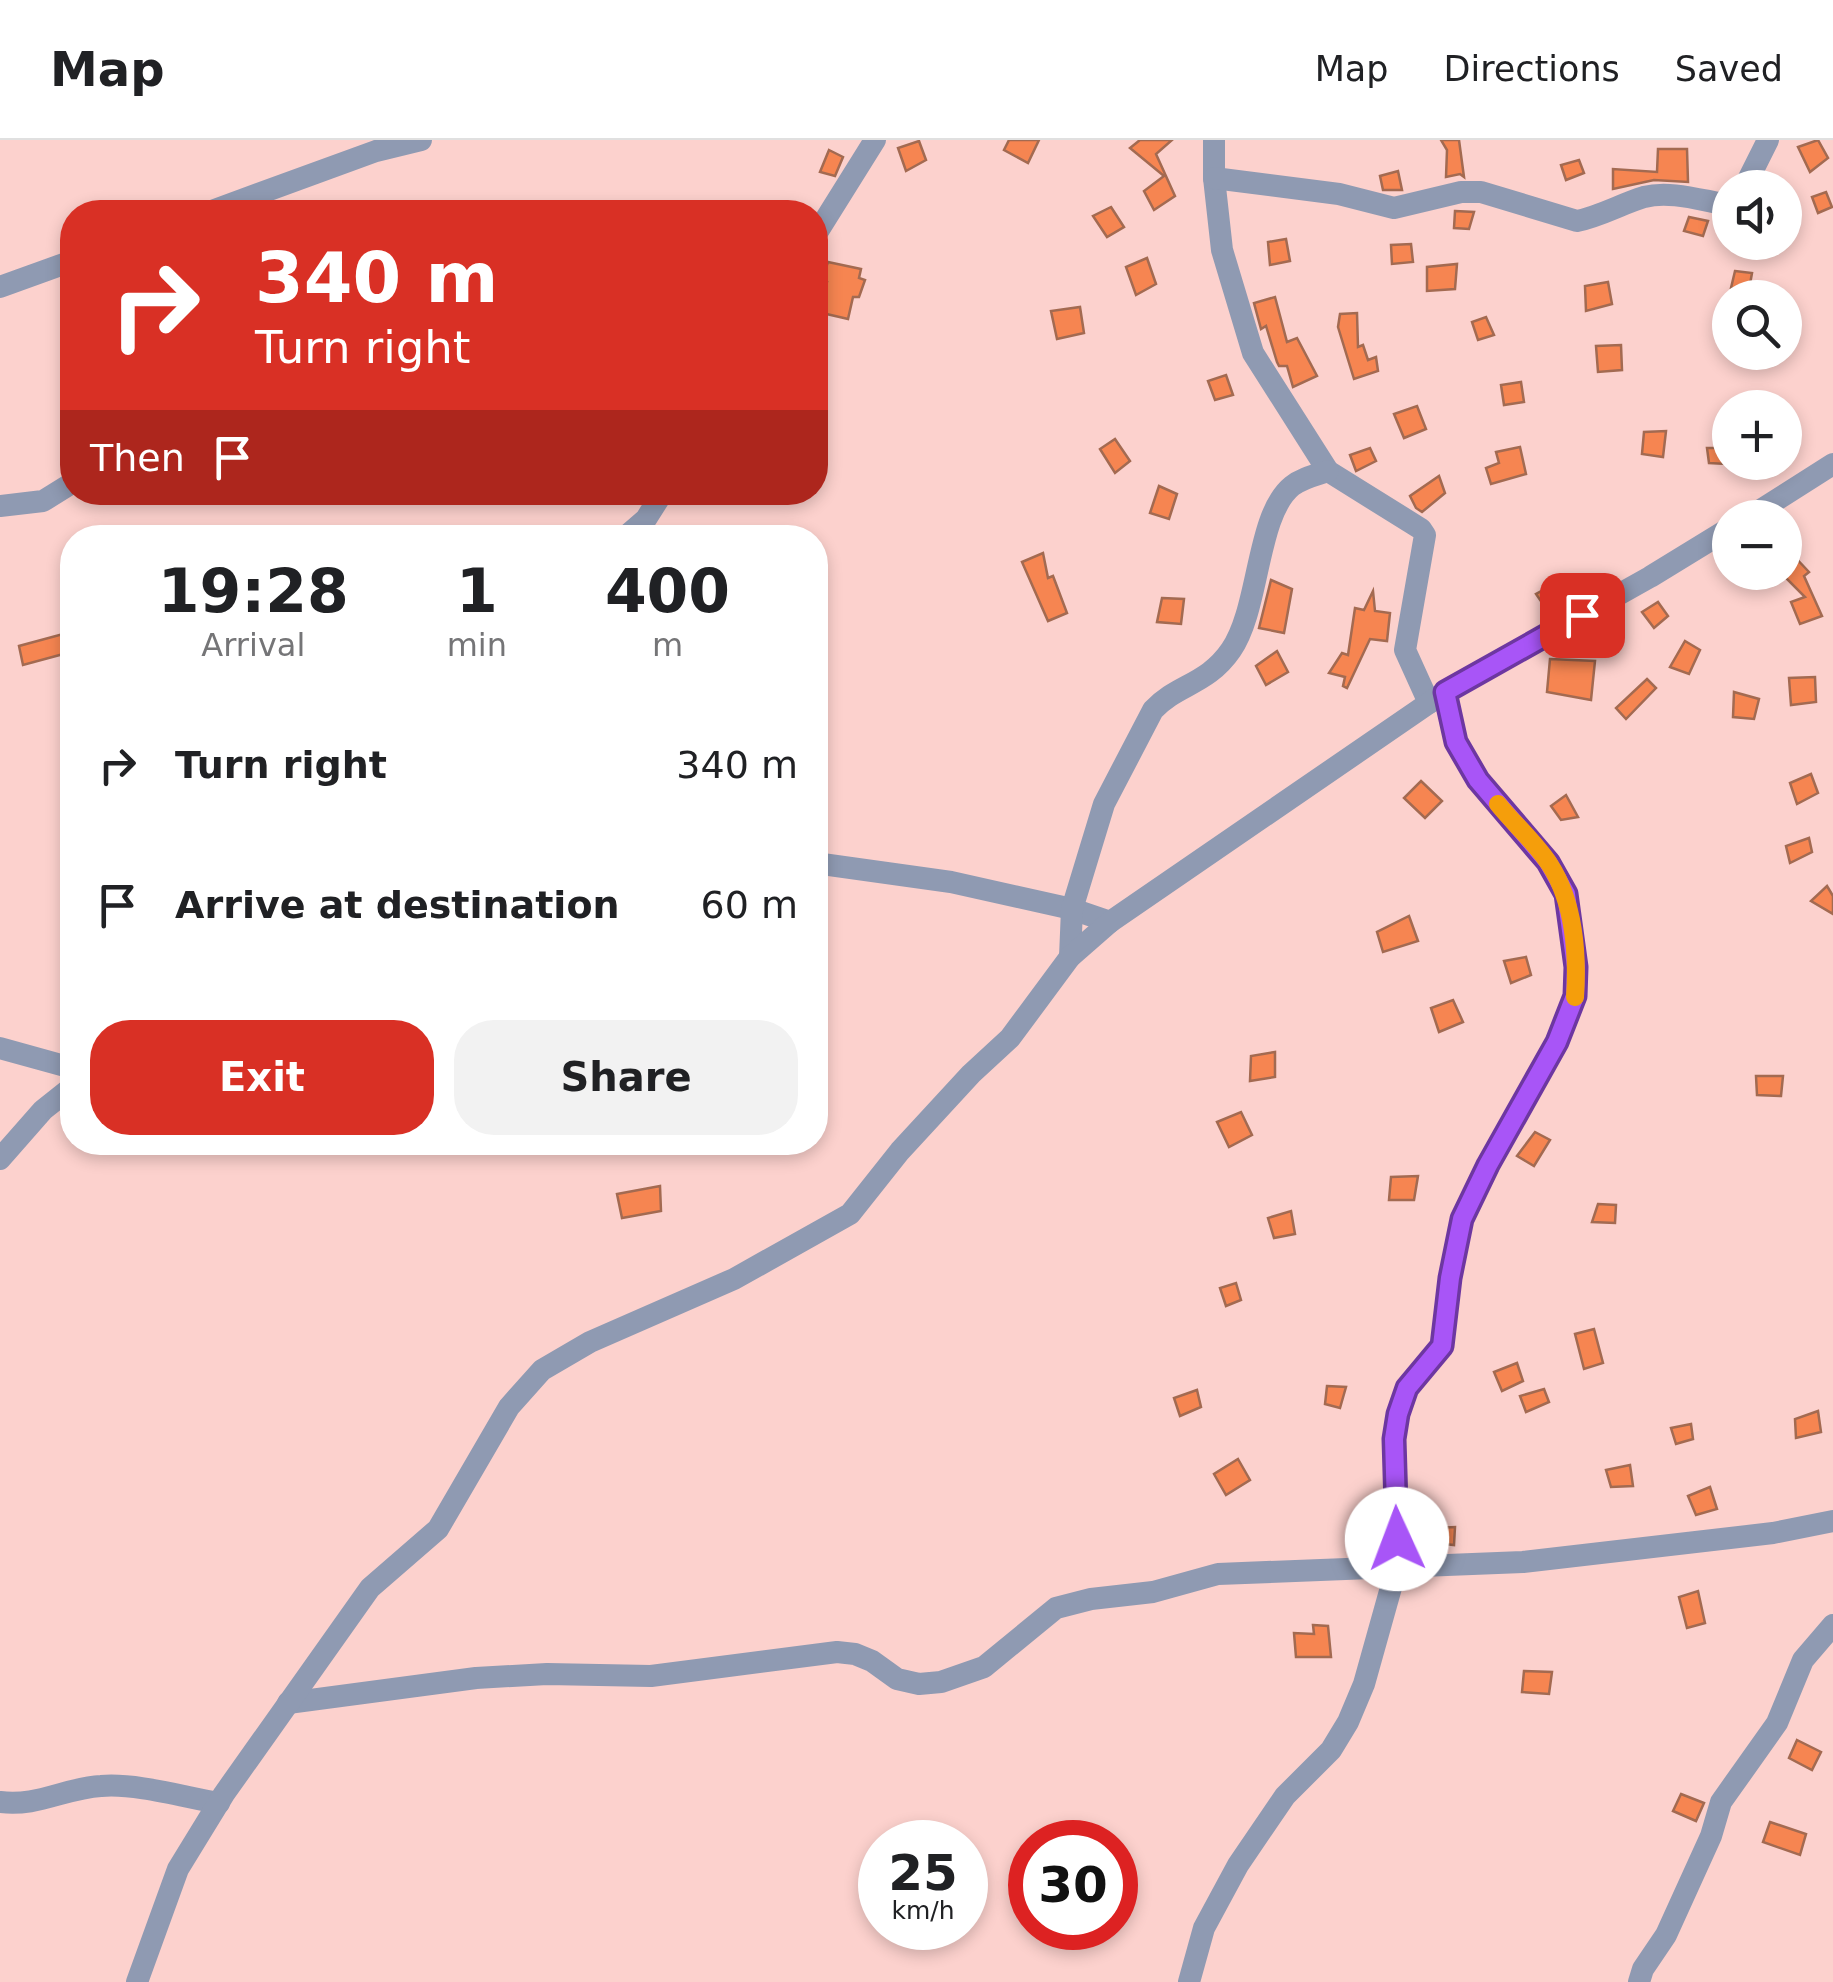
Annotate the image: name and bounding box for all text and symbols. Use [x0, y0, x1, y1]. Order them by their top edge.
text: Map [50, 41, 165, 97]
text: Map [1315, 49, 1389, 89]
text: Directions [1444, 49, 1620, 89]
text: Saved [1675, 49, 1783, 89]
map controls [1712, 170, 1802, 590]
button: sound [1712, 170, 1802, 260]
text: 340 m [255, 237, 498, 319]
icon: right [90, 240, 220, 370]
button: search [1712, 280, 1802, 370]
text: Turn right [255, 321, 470, 374]
button: + [1712, 390, 1802, 480]
icon: arrive [205, 430, 260, 485]
text: Then [90, 436, 185, 480]
button: − [1712, 500, 1802, 590]
text: 19:28 [158, 556, 349, 626]
text: 1 [456, 556, 498, 626]
text: 400 [605, 556, 730, 626]
pin [1540, 573, 1625, 658]
icon: arrive [1555, 588, 1610, 643]
text: Arrival [201, 626, 305, 664]
text: min [447, 626, 507, 664]
text: m [652, 626, 683, 664]
icon: right [90, 738, 145, 793]
text: Turn right [175, 743, 387, 787]
text: 340 m [676, 743, 798, 787]
icon: arrive [90, 878, 145, 933]
text: Arrive at destination [175, 883, 620, 927]
text: 60 m [701, 883, 798, 927]
button: Exit [90, 1020, 434, 1135]
button: Share [454, 1020, 798, 1135]
position arrow [1345, 1487, 1449, 1591]
speed limit sign: 30 [1008, 1820, 1138, 1950]
text: 25 [888, 1844, 958, 1902]
text: km/h [891, 1896, 955, 1925]

